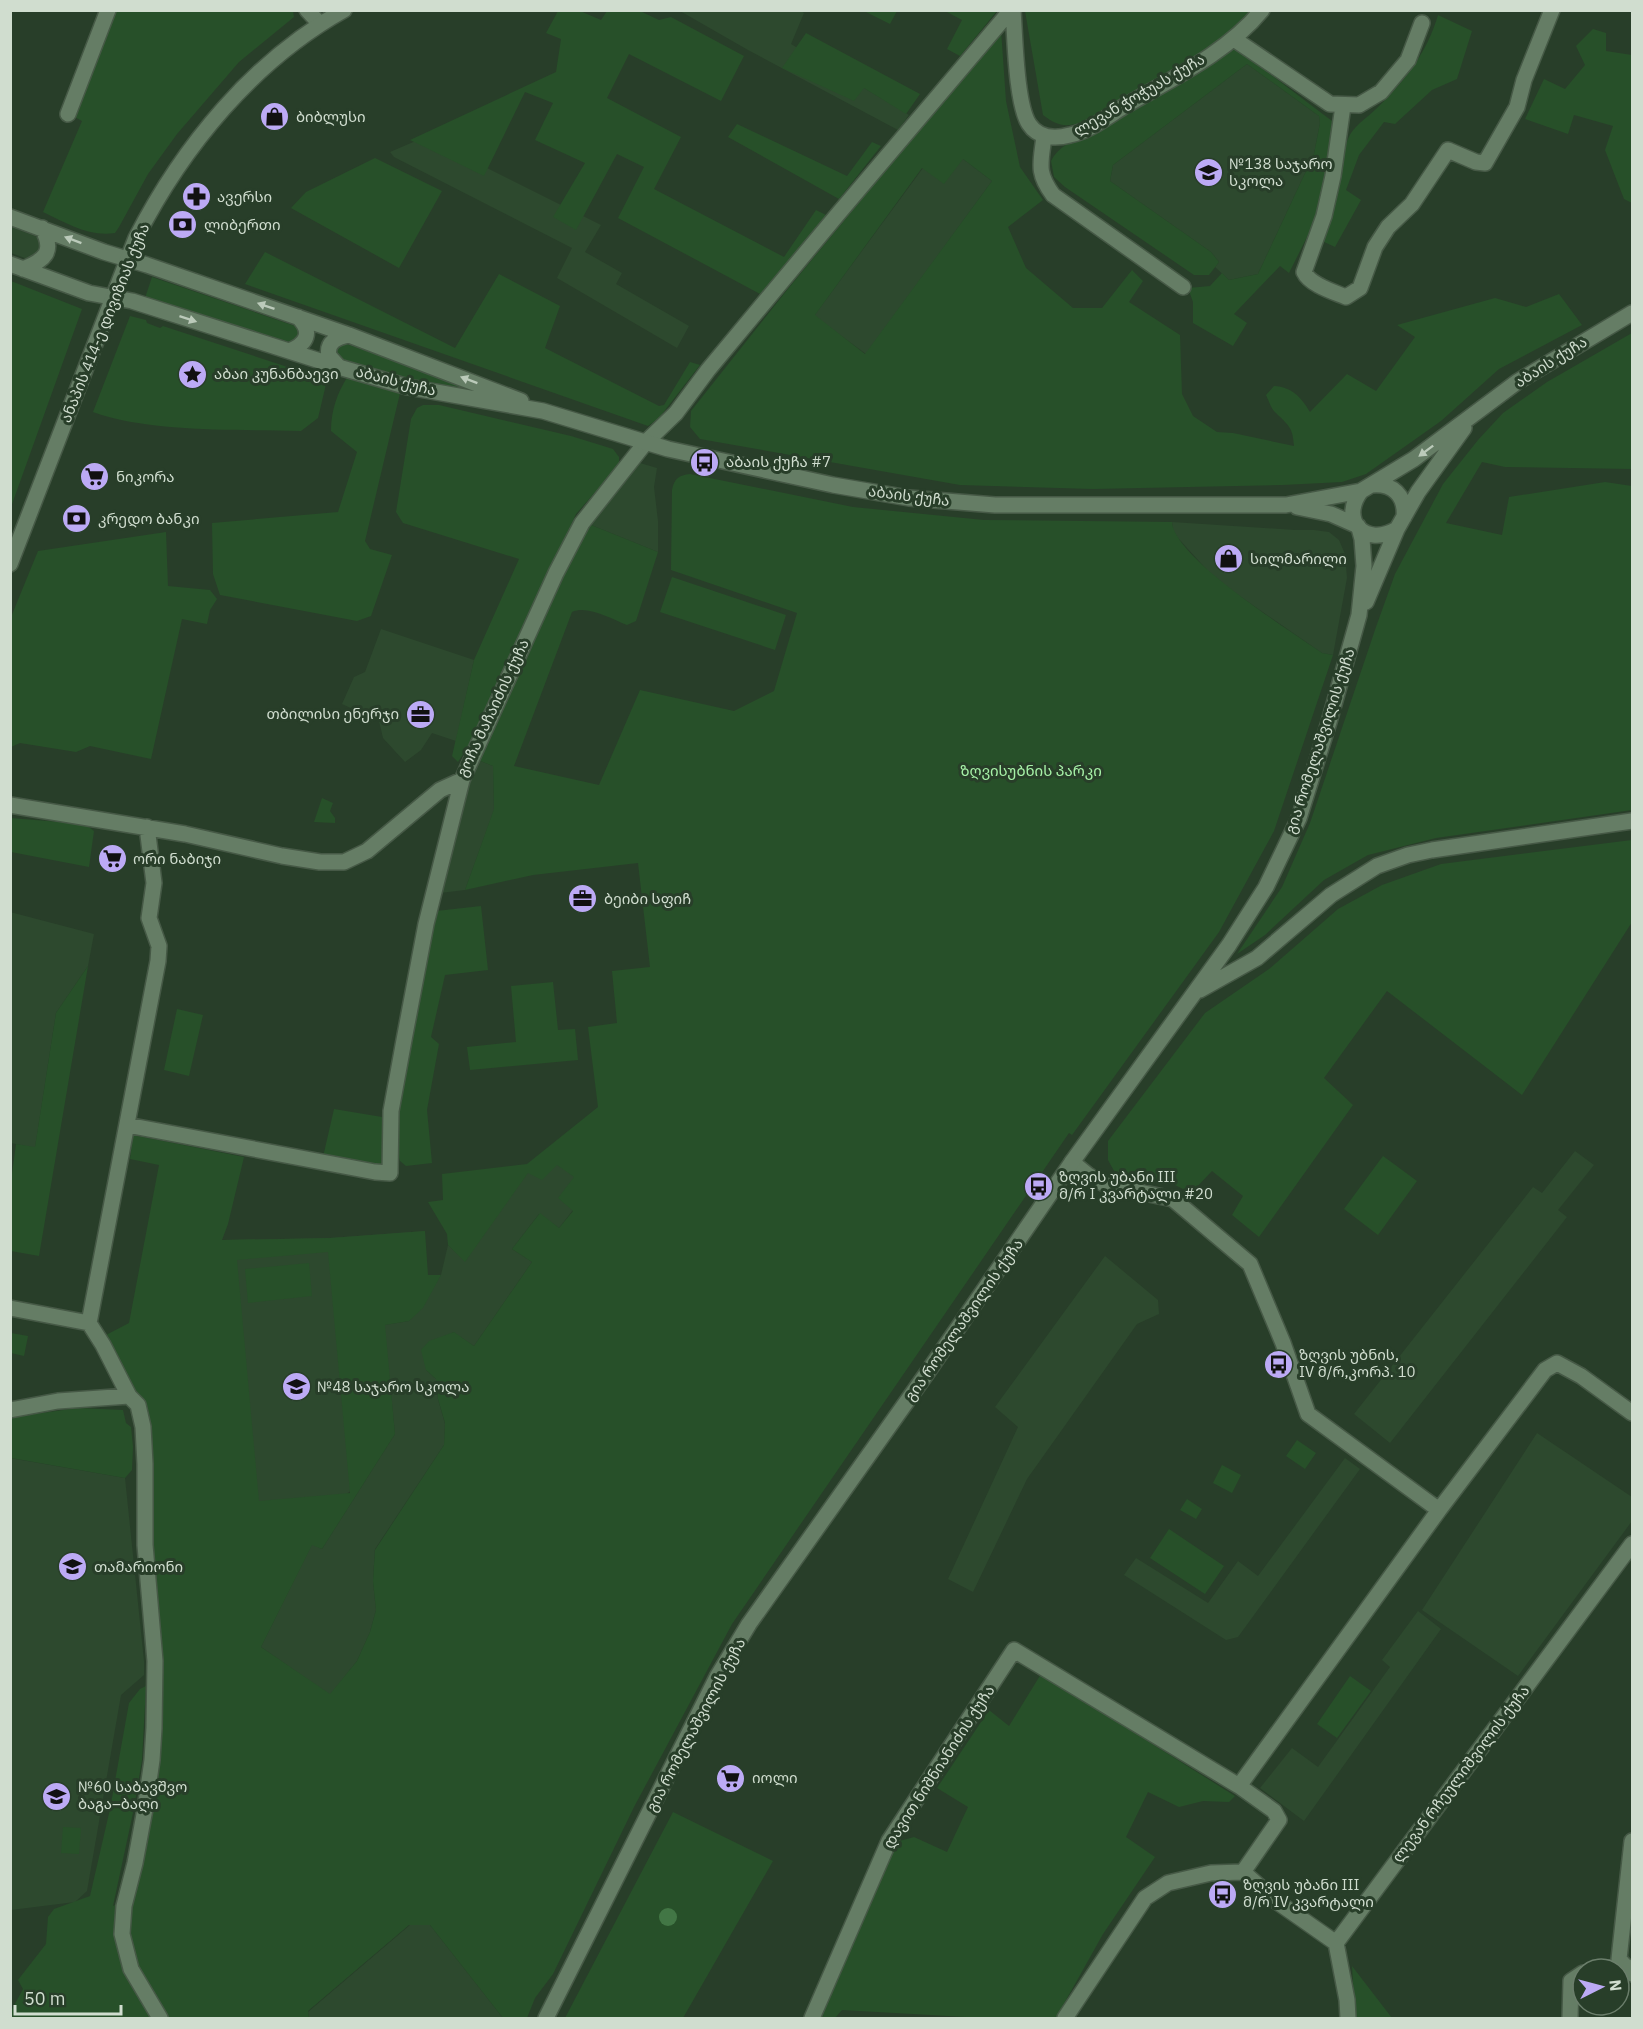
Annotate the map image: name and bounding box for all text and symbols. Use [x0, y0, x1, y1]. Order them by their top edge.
street label: ლევან ჭოჭუას ქუჩა [1070, 49, 1208, 140]
shop icon: ბიბლუსი [259, 101, 291, 133]
place label: ბიბლუსი [296, 107, 366, 126]
place label: №138 საჯარო სკოლა [1229, 154, 1333, 190]
school or university icon: №138 საჯარო სკოლა [1192, 157, 1224, 189]
pharmacy icon: ავერსი [180, 181, 212, 213]
place label: ავერსი [217, 187, 272, 206]
bank icon: ლიბერთი [167, 209, 199, 241]
place label: ლიბერთი [204, 215, 281, 234]
street label: ანაპის 414-ე დივიზიას ქუჩა [56, 220, 153, 425]
one-way arrow [64, 235, 82, 244]
one-way arrow [257, 301, 275, 311]
one-way arrow [179, 315, 197, 324]
street label: აბაის ქუჩა [1511, 332, 1590, 391]
place icon: აბაი კუნანბაევი [177, 358, 209, 390]
street label: აბაის ქუჩა [354, 361, 438, 400]
place label: აბაი კუნანბაევი [214, 364, 339, 383]
one-way arrow [460, 375, 478, 384]
one-way arrow [1418, 445, 1434, 457]
bus stop icon: აბაის ქუჩა #7 [689, 446, 721, 478]
place label: აბაის ქუჩა #7 [726, 452, 831, 471]
supermarket icon: ნიკორა [79, 461, 111, 493]
place label: ნიკორა [116, 467, 175, 486]
street label: აბაის ქუჩა [867, 481, 951, 510]
bank icon: კრედო ბანკი [61, 503, 93, 535]
place label: კრედო ბანკი [98, 509, 200, 528]
shop icon: სილმარილი [1213, 543, 1245, 575]
place label: სილმარილი [1250, 549, 1347, 568]
street label: გოჩა მაჩაიძის ქუჩა [452, 636, 533, 780]
street label: გია რომელაშვილის ქუჩა [1281, 646, 1359, 836]
office icon: თბილისი ენერჯი [404, 698, 436, 730]
place label: თბილისი ენერჯი [267, 704, 399, 723]
park label: ზღვისუბნის პარკი [960, 761, 1102, 780]
supermarket icon: ორი ნაბიჯი [96, 843, 128, 875]
place label: ორი ნაბიჯი [133, 849, 221, 868]
office icon: ბეიბი სფიჩ [567, 883, 599, 915]
place label: ბეიბი სფიჩ [604, 889, 691, 908]
place label: ზღვის უბანი III მ/რ I კვარტალი #20 [1059, 1167, 1213, 1203]
bus stop icon: ზღვის უბანი III მ/რ I კვარტალი #20 [1022, 1170, 1054, 1202]
street label: გია რომელაშვილის ქუჩა [900, 1235, 1027, 1405]
place label: ზღვის უბნის, IV მ/რ,კორპ. 10 [1299, 1345, 1415, 1381]
bus stop icon: ზღვის უბნის, IV მ/რ,კორპ. 10 [1262, 1348, 1294, 1380]
school or university icon: №48 საჯარო სკოლა [280, 1371, 312, 1403]
place label: №48 საჯარო სკოლა [317, 1377, 469, 1396]
school or university icon: თამარიონი [57, 1551, 89, 1583]
place label: თამარიონი [94, 1557, 183, 1576]
street label: გია რომელაშვილის ქუჩა [642, 1635, 749, 1815]
street label: ლევან რჩეულიშვილის ქუჩა [1388, 1681, 1533, 1866]
street label: დავით ნიშნიანიძის ქუჩა [879, 1682, 999, 1852]
supermarket icon: იოლი [715, 1762, 747, 1794]
place label: იოლი [752, 1768, 798, 1787]
place label: №60 საბავშვო ბაგა–ბაღი [78, 1777, 187, 1813]
school or university icon: №60 საბავშვო ბაგა–ბაღი [41, 1780, 73, 1812]
place label: ზღვის უბანი III მ/რ IV კვარტალი [1243, 1875, 1374, 1911]
bus stop icon: ზღვის უბანი III მ/რ IV კვარტალი [1206, 1878, 1238, 1910]
north arrow [1571, 1957, 1631, 2017]
scale bar [15, 1978, 122, 2016]
text: N [1605, 1979, 1626, 1992]
text: 50 m [24, 1987, 66, 2010]

